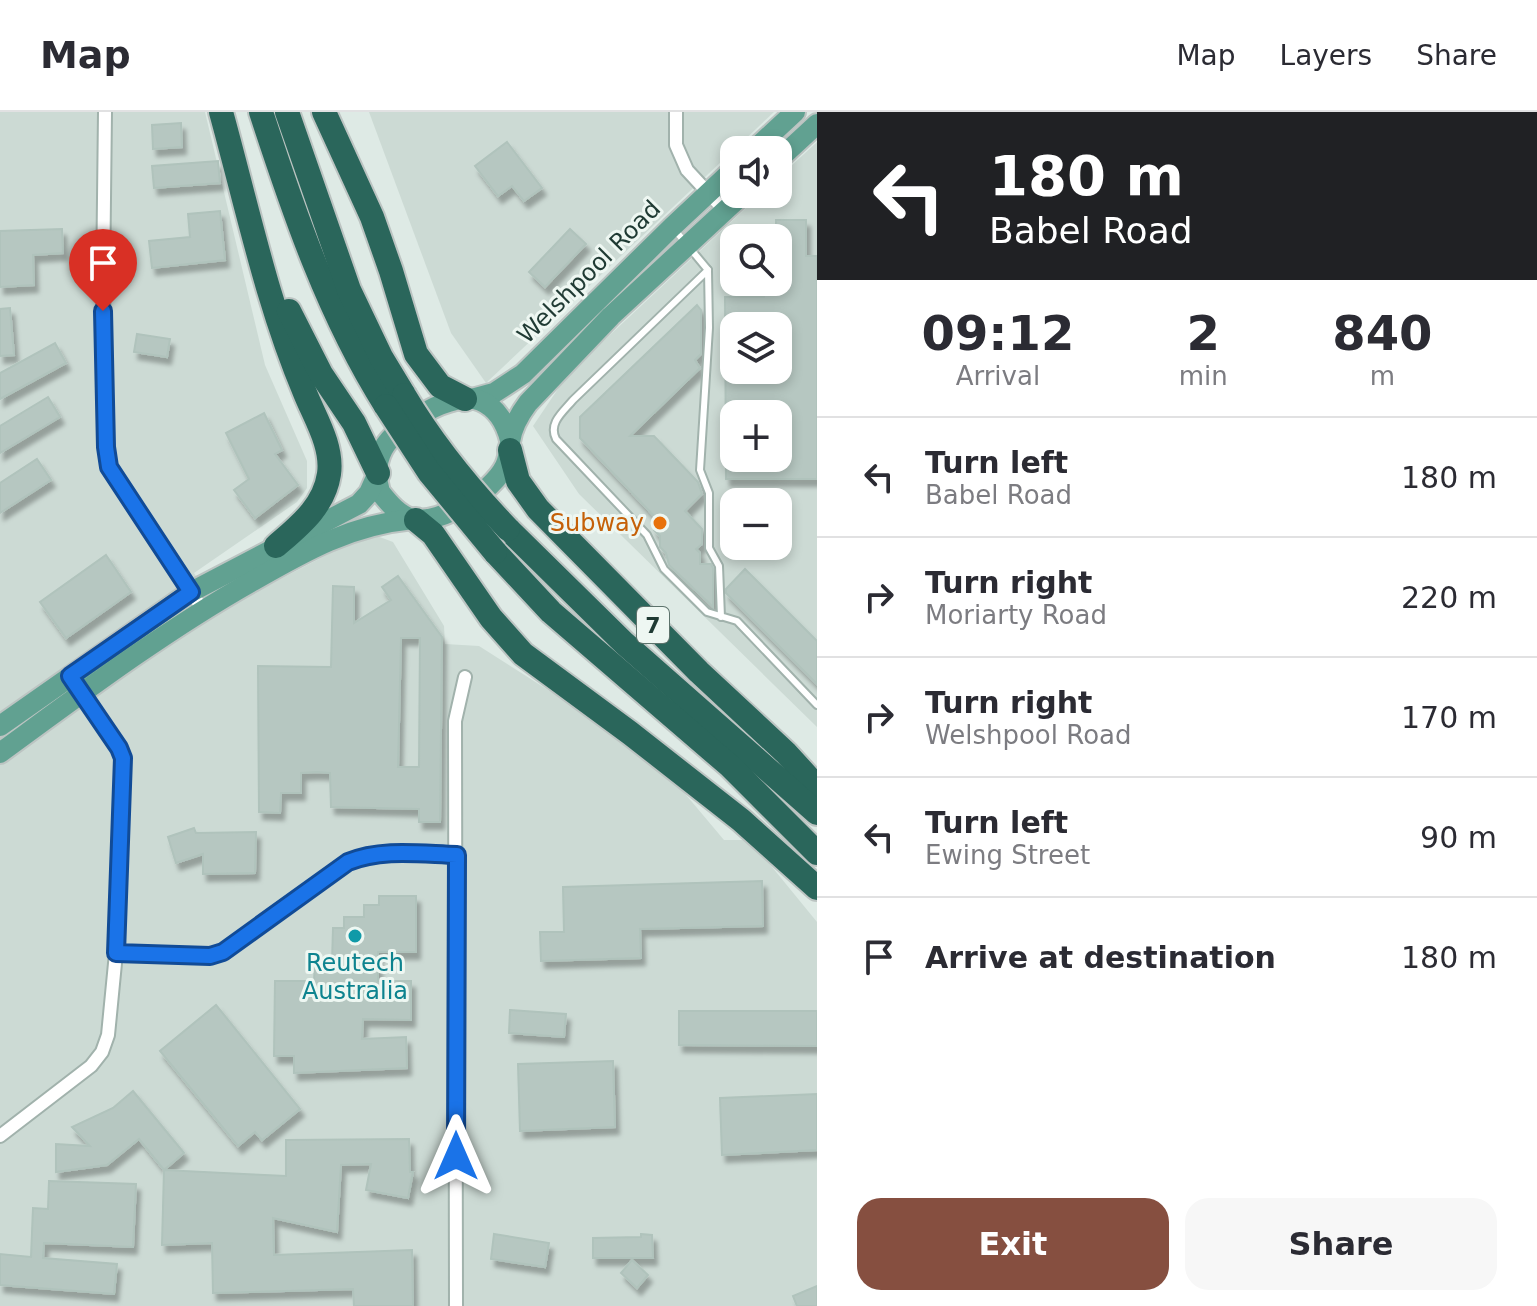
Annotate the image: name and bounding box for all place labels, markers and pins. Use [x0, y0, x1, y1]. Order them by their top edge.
pin [69, 229, 137, 311]
place label: Subway [550, 509, 644, 537]
marker: Subway [651, 514, 669, 532]
marker: Reutech Australia [346, 927, 364, 945]
place label: Reutech Australia [302, 949, 408, 1005]

